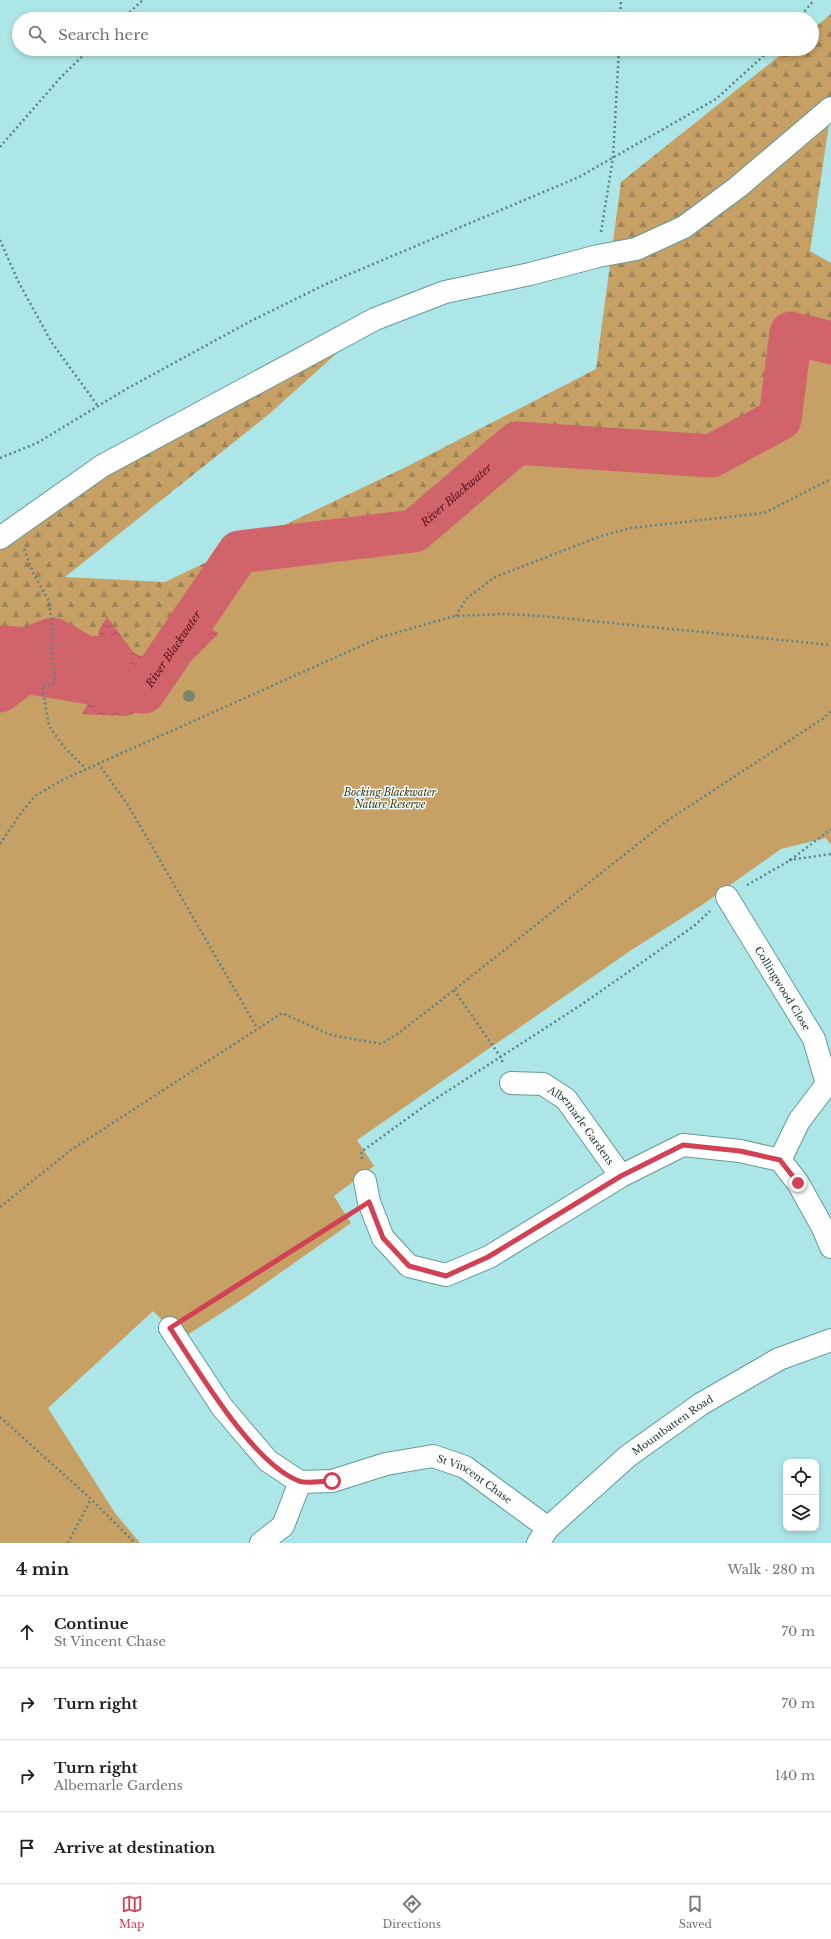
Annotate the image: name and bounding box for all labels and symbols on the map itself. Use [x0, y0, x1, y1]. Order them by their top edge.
water label: River Blackwater [417, 460, 495, 530]
water label: River Blackwater [142, 607, 204, 691]
park label: Bocking Blackwater Nature Reserve [343, 786, 437, 811]
street label: Collingwood Close [752, 944, 814, 1033]
street label: Albemarle Gardens [545, 1082, 617, 1167]
route end [789, 1174, 807, 1192]
street label: Mountbatten Road [629, 1392, 716, 1458]
street label: St Vincent Chase [435, 1451, 515, 1506]
route start [323, 1472, 341, 1490]

